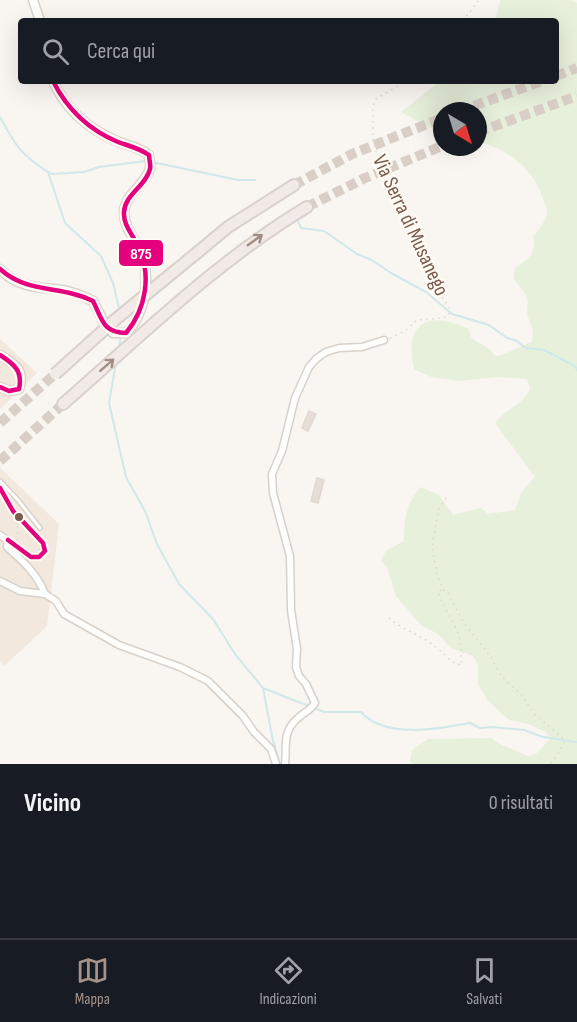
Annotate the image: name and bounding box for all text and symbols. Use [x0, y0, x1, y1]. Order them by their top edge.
search box [18, 18, 559, 84]
icon: search [39, 35, 72, 68]
text: Cerca qui [87, 38, 155, 65]
north arrow [433, 102, 487, 156]
street label: Via Serra di Musanego [367, 151, 454, 300]
one-way arrow [247, 234, 263, 247]
line badge: 875 [118, 239, 164, 267]
text: 875 [130, 245, 152, 264]
one-way arrow [99, 359, 115, 372]
unlabelled marker [13, 511, 25, 523]
text: Vicino [24, 788, 81, 819]
text: 0 risultati [489, 791, 553, 815]
tab: Mappa [75, 954, 110, 1009]
tab: Indicazioni [259, 954, 317, 1009]
tab: Salvati [466, 954, 502, 1009]

